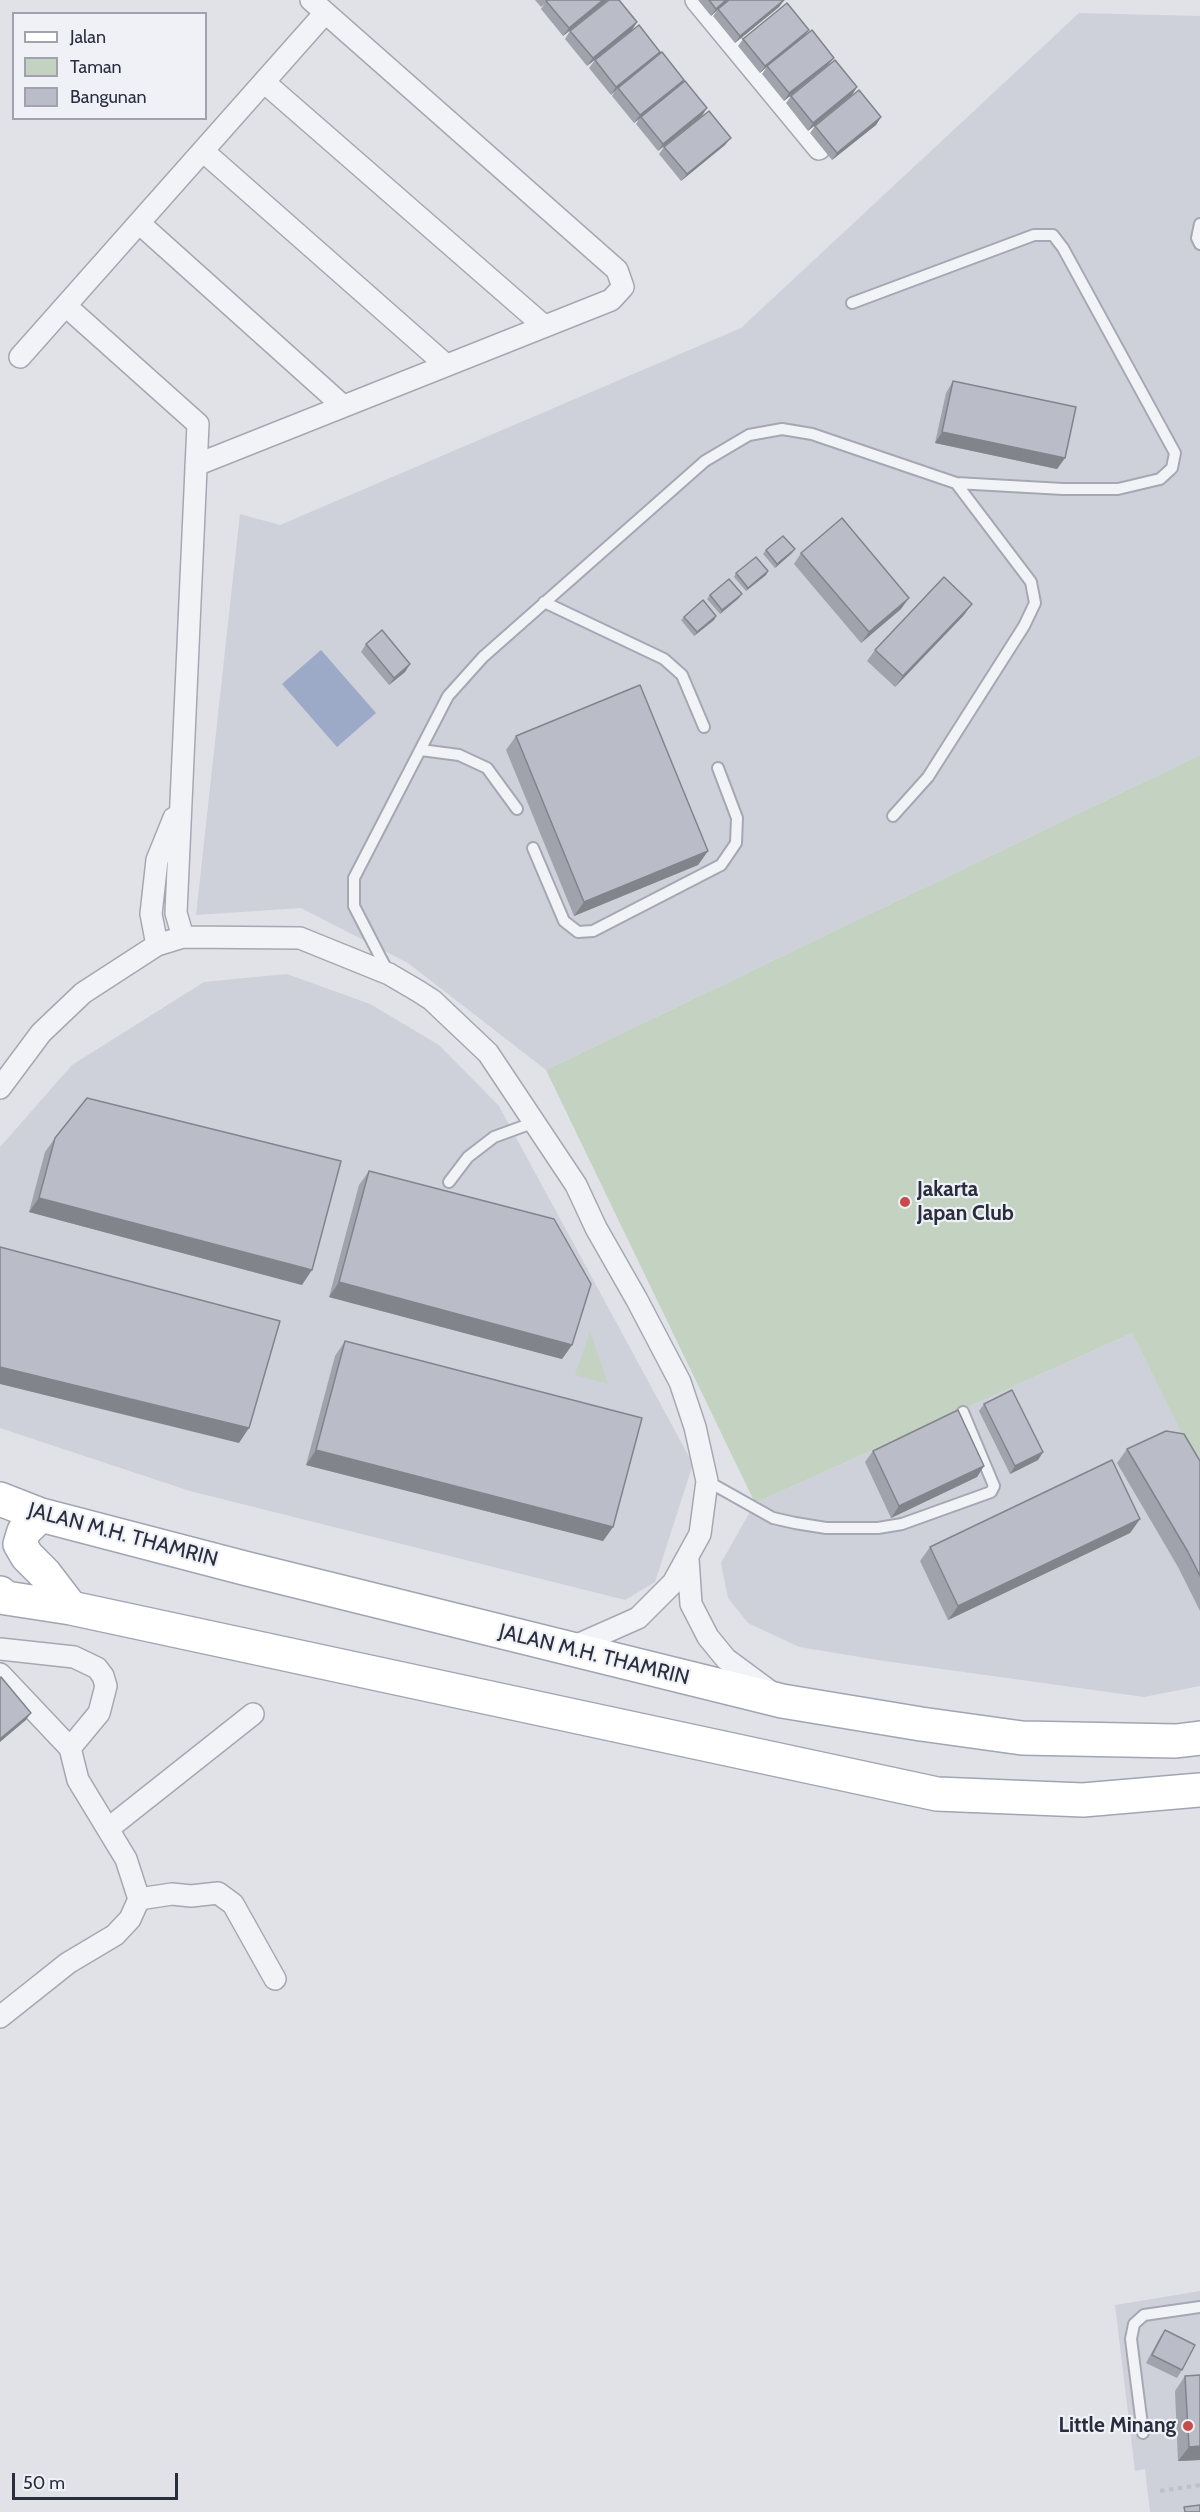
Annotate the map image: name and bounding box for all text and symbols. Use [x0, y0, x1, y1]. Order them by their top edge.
legend [12, 12, 207, 120]
text: Jalan [70, 26, 106, 48]
text: Taman [70, 56, 122, 78]
text: Bangunan [70, 86, 147, 108]
place label: Jakarta Japan Club [917, 1177, 1014, 1227]
marker: Jakarta Japan Club [898, 1195, 912, 1209]
street label: JALAN M.H. THAMRIN [25, 1498, 221, 1572]
street label: JALAN M.H. THAMRIN [496, 1619, 692, 1691]
place label: Little Minang [1059, 2413, 1176, 2439]
marker: Little Minang [1181, 2419, 1195, 2433]
scale bar [15, 2461, 182, 2499]
text: 50 m [23, 2472, 65, 2494]

